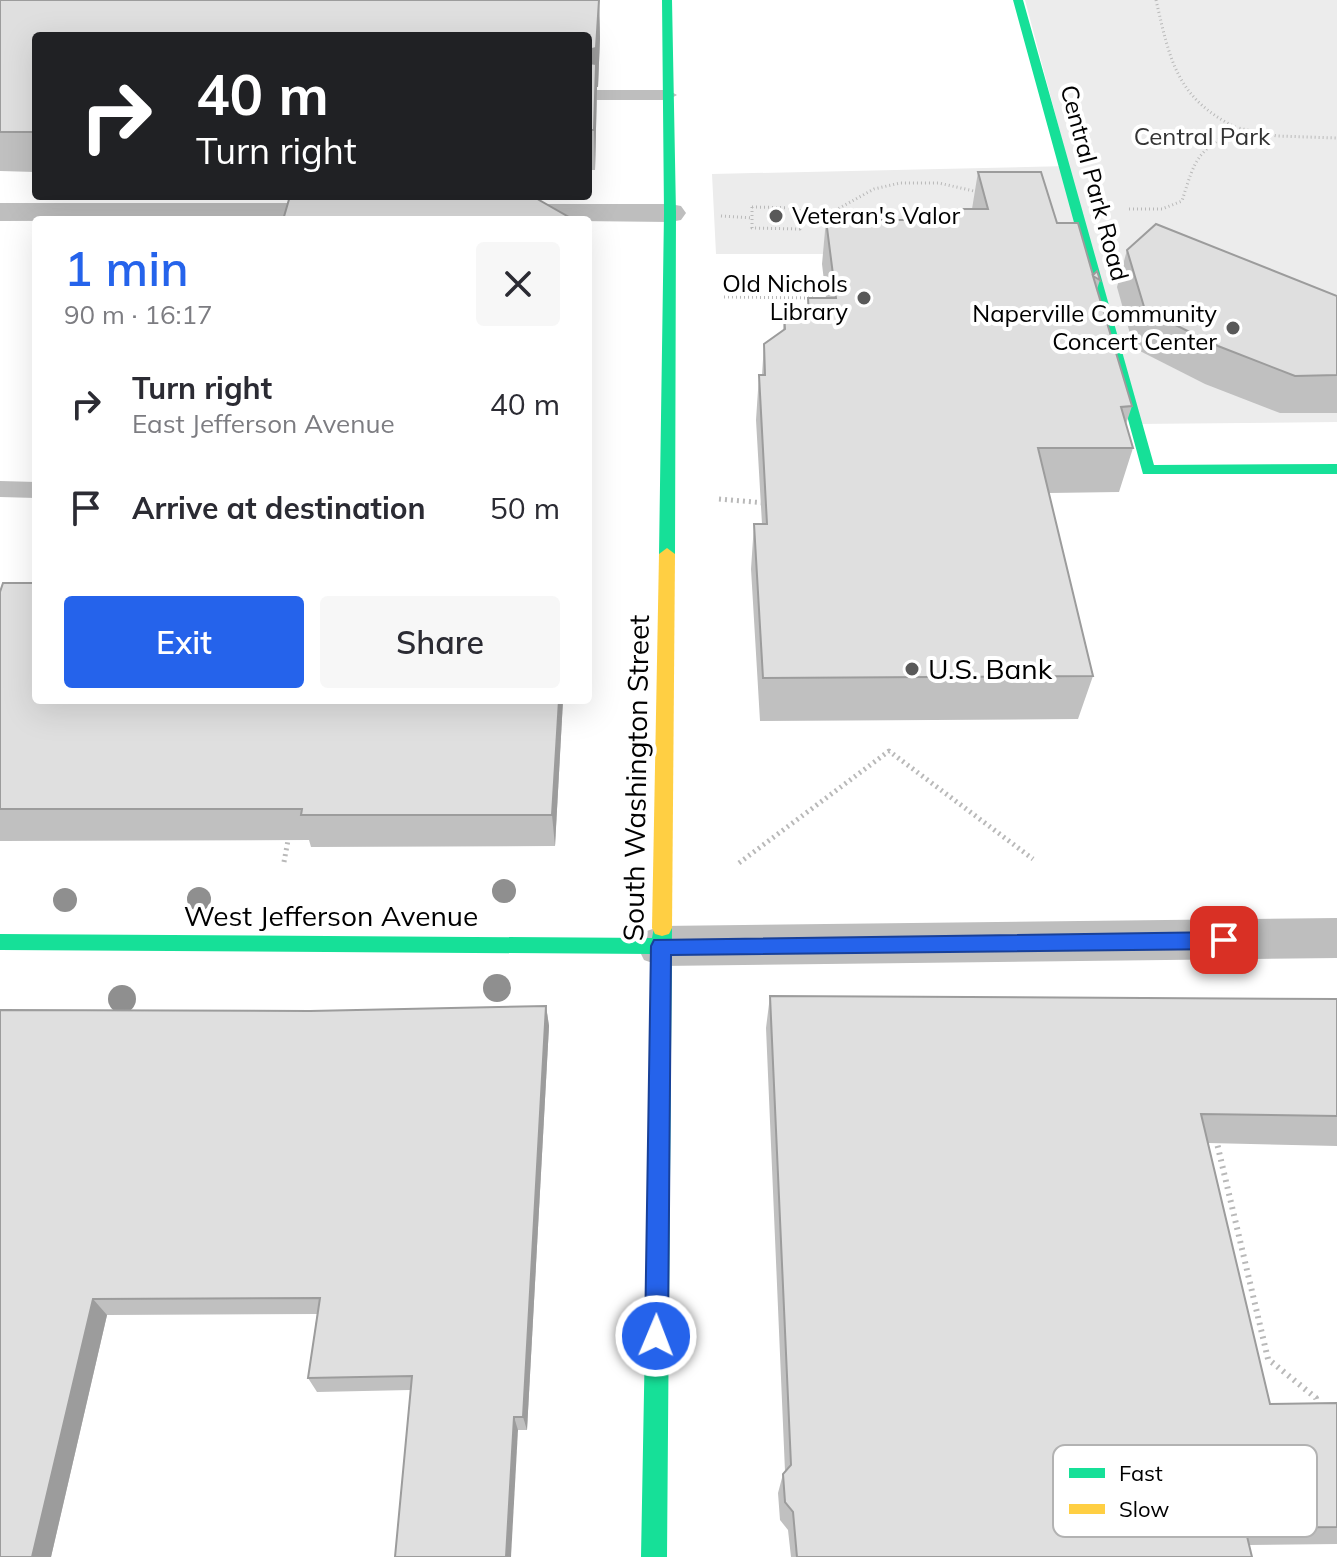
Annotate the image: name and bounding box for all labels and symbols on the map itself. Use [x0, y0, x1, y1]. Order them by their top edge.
street label: Central Park Road [1054, 81, 1136, 284]
park label: Central Park [1134, 121, 1271, 151]
place label: Veteran's Valor [792, 200, 960, 230]
marker: Veteran's Valor [767, 207, 785, 225]
place label: Old Nichols Library [722, 268, 848, 326]
marker: Old Nichols Library [855, 289, 873, 307]
place label: Naperville Community Concert Center [972, 298, 1217, 356]
marker: Naperville Community Concert Center [1224, 319, 1242, 337]
street label: South Washington Street [615, 614, 656, 942]
place label: U.S. Bank [928, 651, 1053, 686]
marker: U.S. Bank [903, 660, 921, 678]
street label: West Jefferson Avenue [184, 898, 478, 933]
pin [1190, 906, 1258, 974]
position arrow [614, 1294, 698, 1378]
legend [1053, 1445, 1317, 1537]
text: Fast [1119, 1459, 1163, 1487]
text: Slow [1119, 1495, 1169, 1523]

